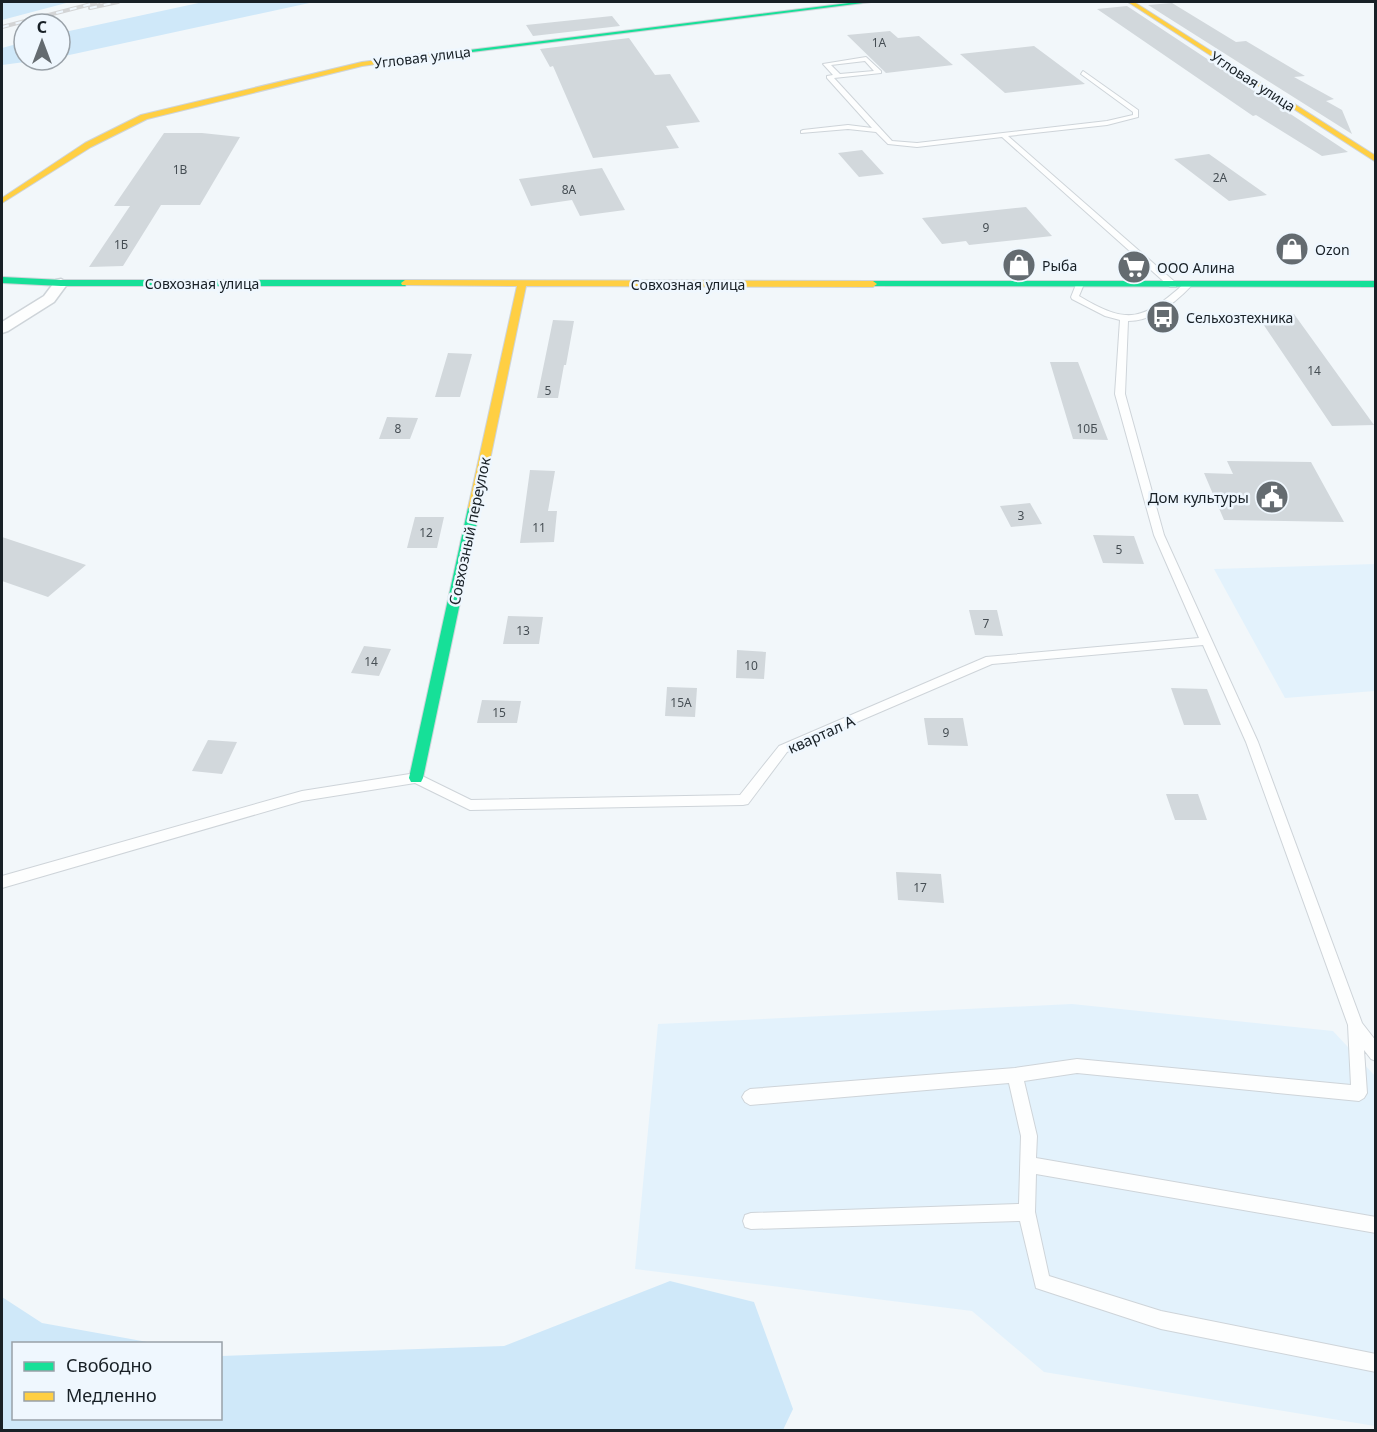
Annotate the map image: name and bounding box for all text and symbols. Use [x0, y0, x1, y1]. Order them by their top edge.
north arrow [12, 12, 72, 72]
text: С [37, 16, 47, 38]
house number: 1А [872, 34, 887, 51]
street label: Угловая улица [372, 42, 472, 72]
street label: Угловая улица [1207, 46, 1299, 116]
house number: 1В [173, 161, 188, 178]
house number: 2А [1213, 169, 1228, 186]
house number: 8А [562, 181, 577, 198]
house number: 9 [983, 219, 990, 236]
shop icon: Ozon [1274, 231, 1310, 267]
house number: 1Б [114, 236, 128, 253]
place label: Ozon [1315, 240, 1350, 259]
shop icon: Рыба [1001, 247, 1037, 283]
supermarket icon: ООО Алина [1116, 249, 1152, 285]
place label: Рыба [1042, 256, 1077, 275]
place label: ООО Алина [1157, 258, 1235, 277]
street label: Совхозная улица [145, 274, 259, 293]
street label: Совхозная улица [631, 275, 745, 294]
bus stop icon: Сельхозтехника [1145, 299, 1181, 335]
place label: Сельхозтехника [1186, 308, 1293, 327]
house number: 14 [1307, 362, 1321, 379]
house number: 5 [545, 382, 552, 399]
house number: 8 [395, 420, 402, 437]
house number: 10Б [1076, 420, 1098, 437]
street label: Совхозный переулок [444, 455, 494, 607]
public building icon: Дом культуры [1254, 479, 1290, 515]
place label: Дом культуры [1148, 487, 1249, 507]
house number: 3 [1018, 507, 1025, 524]
house number: 11 [532, 519, 546, 536]
house number: 12 [419, 524, 433, 541]
house number: 5 [1116, 541, 1123, 558]
house number: 7 [983, 615, 990, 632]
house number: 13 [516, 622, 530, 639]
house number: 14 [364, 653, 378, 670]
house number: 10 [744, 657, 758, 674]
house number: 15А [670, 694, 692, 711]
house number: 15 [492, 704, 506, 721]
street label: квартал А [784, 710, 858, 758]
house number: 9 [943, 724, 950, 741]
house number: 17 [913, 879, 927, 896]
legend [12, 1342, 222, 1420]
text: Свободно [66, 1353, 152, 1377]
text: Медленно [66, 1383, 157, 1407]

